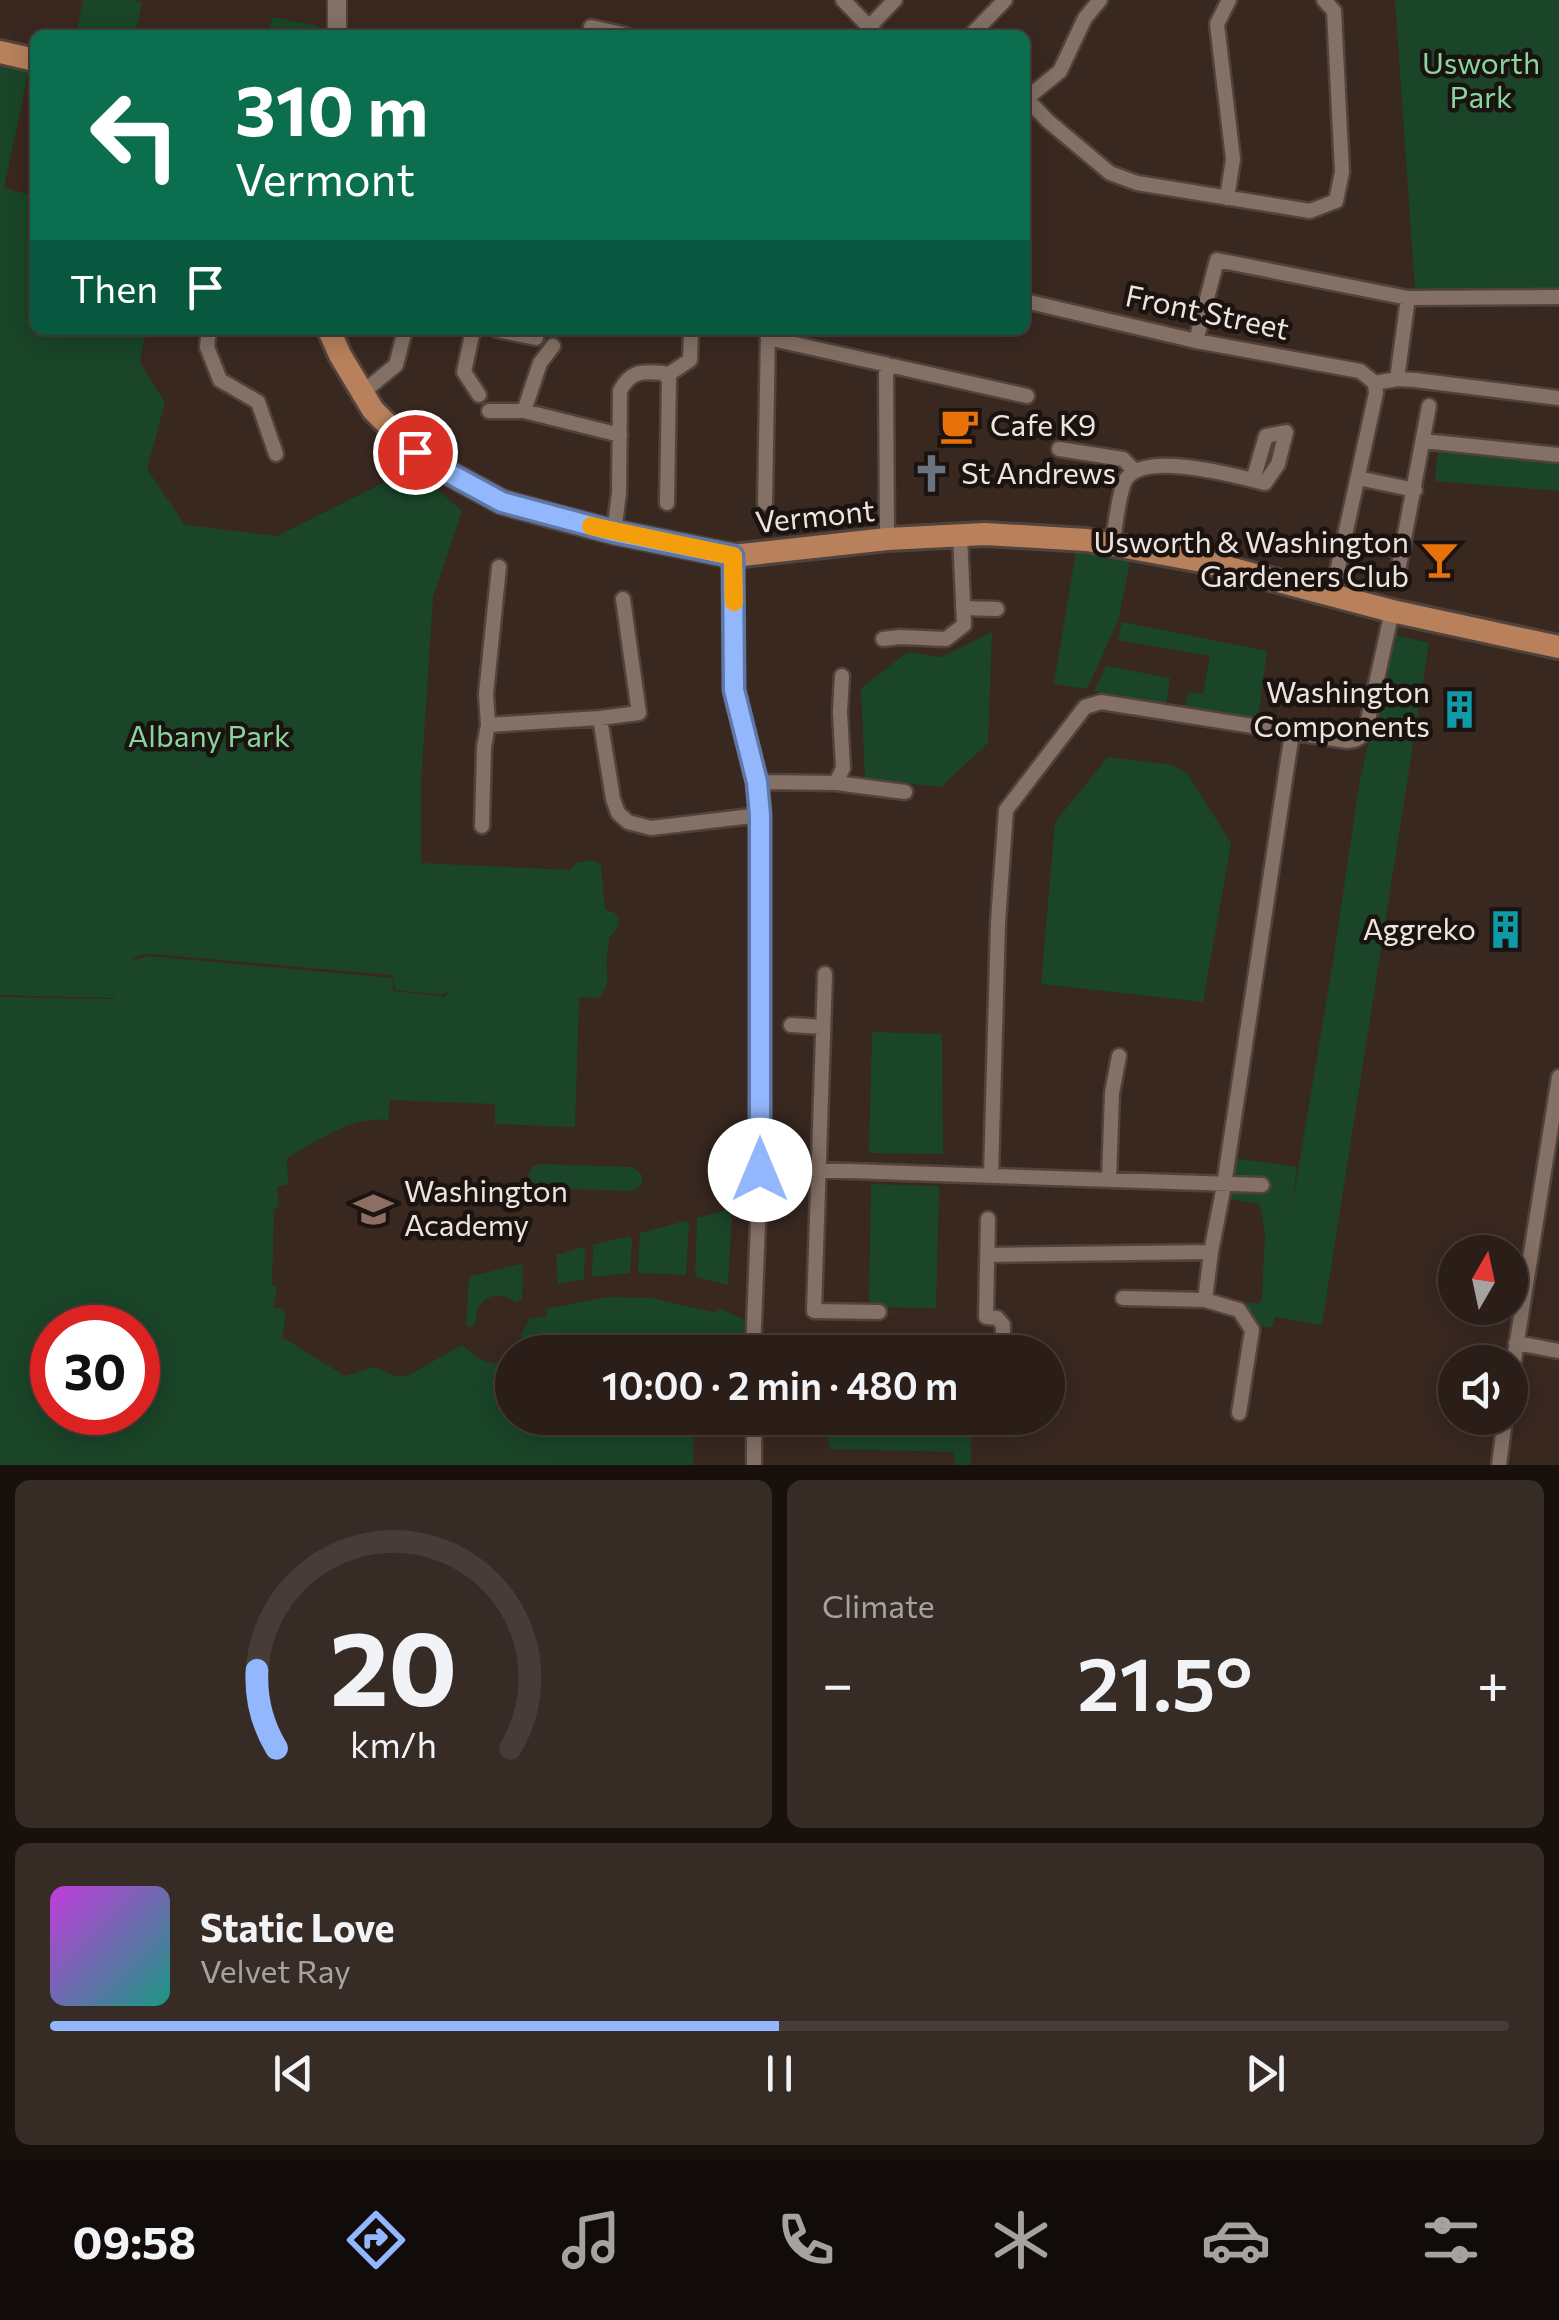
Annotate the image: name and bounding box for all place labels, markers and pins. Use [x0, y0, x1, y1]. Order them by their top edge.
cafe icon: Cafe K9 [939, 405, 981, 447]
place label: Cafe K9 [990, 405, 1096, 442]
pin [373, 410, 458, 495]
church icon: St Andrews [910, 453, 952, 495]
place label: St Andrews [961, 453, 1116, 490]
place label: Usworth & Washington Gardeners Club [1093, 522, 1409, 593]
bar icon: Usworth & Washington Gardeners Club [1418, 539, 1460, 581]
place label: Washington Components [1254, 672, 1430, 743]
building icon: Washington Components [1439, 689, 1481, 731]
place label: Aggreko [1363, 909, 1476, 946]
building icon: Aggreko [1485, 909, 1527, 951]
place label: Washington Academy [404, 1171, 568, 1242]
school or university icon: Washington Academy [353, 1188, 395, 1230]

